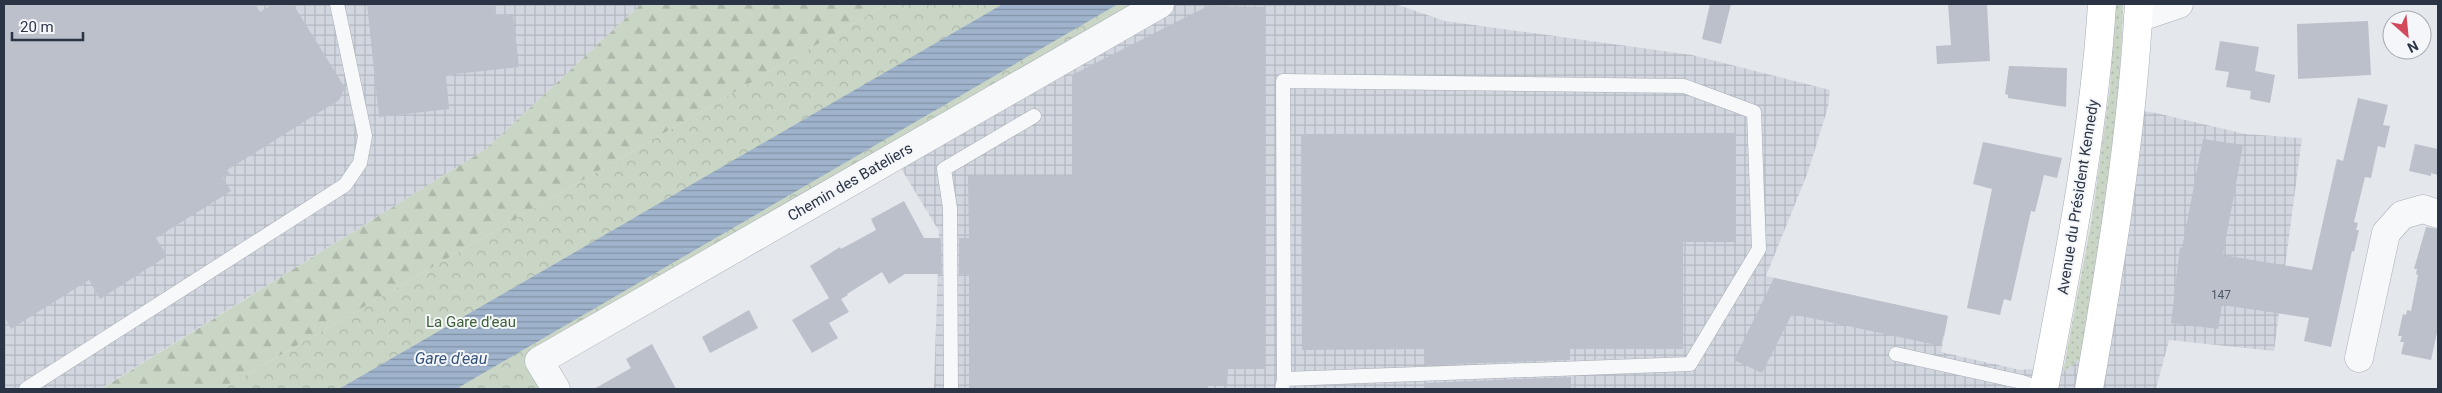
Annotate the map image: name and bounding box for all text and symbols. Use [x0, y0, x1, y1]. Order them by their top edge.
scale bar [12, 10, 84, 42]
north arrow [2382, 10, 2432, 60]
text: 20 m [20, 18, 54, 36]
text: N [2405, 37, 2421, 56]
street label: Avenue du Président Kennedy [2054, 98, 2102, 296]
street label: Chemin des Bateliers [784, 139, 916, 225]
house number: 147 [2211, 288, 2231, 302]
park label: La Gare d'eau [426, 313, 516, 331]
water label: Gare d'eau [415, 349, 488, 368]

